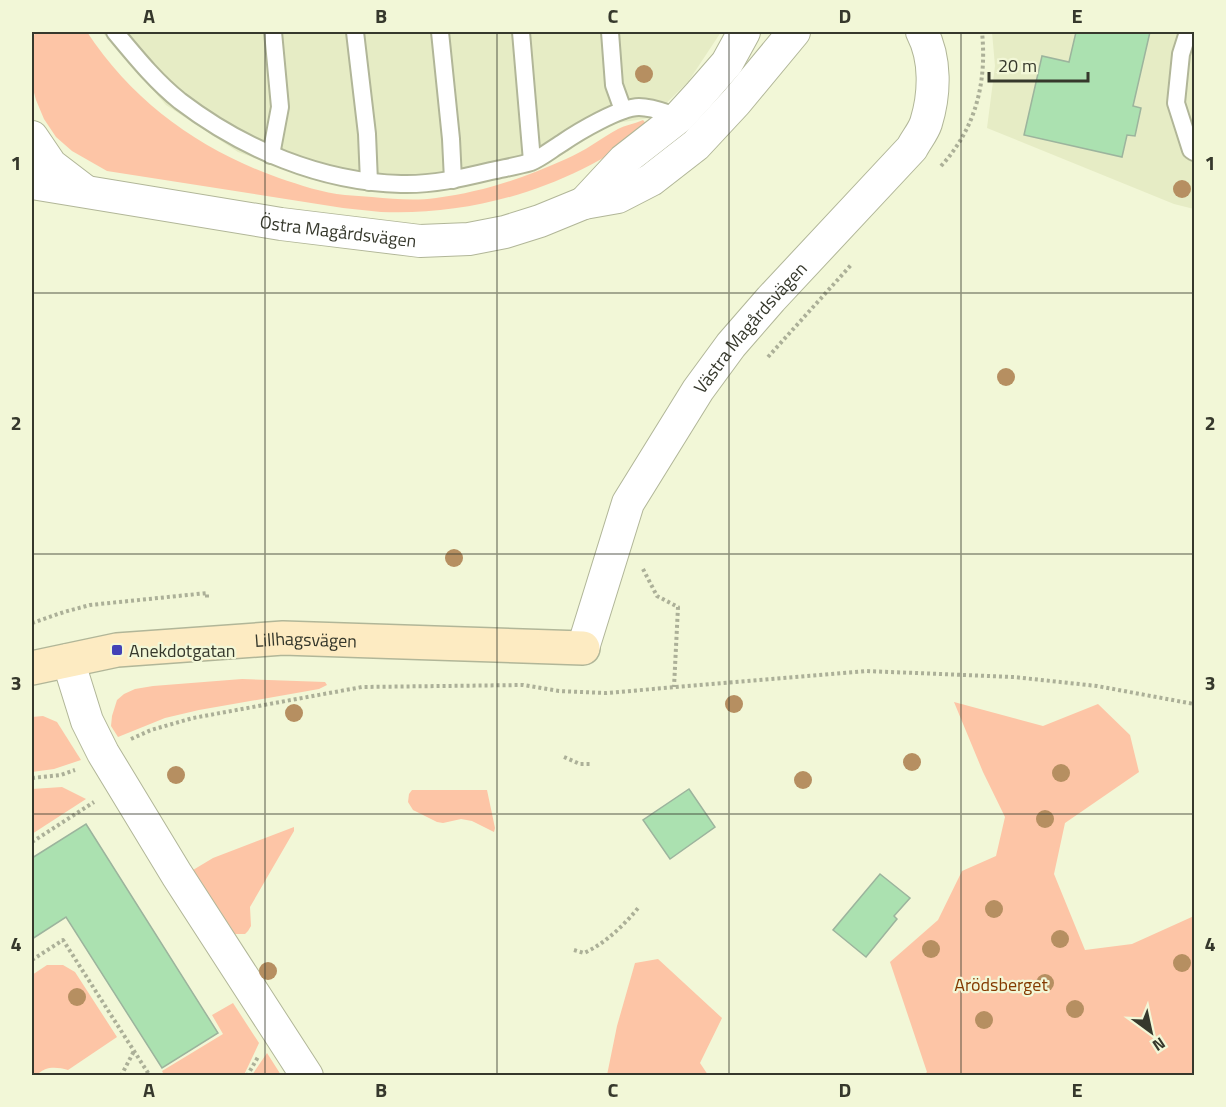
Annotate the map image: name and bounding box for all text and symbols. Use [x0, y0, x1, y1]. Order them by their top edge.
text: A [143, 0, 155, 31]
text: B [375, 0, 387, 31]
text: C [608, 0, 619, 31]
text: D [839, 0, 851, 31]
text: E [1071, 0, 1083, 31]
scale bar [989, 45, 1088, 83]
text: 20 m [998, 52, 1037, 79]
text: 1 [10, 147, 22, 178]
text: 1 [1204, 147, 1216, 178]
street label: Östra Magårdsvägen [258, 207, 418, 254]
street label: Västra Magårdsvägen [686, 256, 813, 399]
text: 2 [10, 407, 22, 438]
text: 2 [1204, 407, 1216, 438]
street label: Lillhagsvägen [253, 624, 357, 654]
place label: Anekdotgatan [129, 637, 235, 664]
marker: Anekdotgatan [110, 643, 124, 657]
text: 3 [10, 667, 22, 698]
text: 3 [1204, 667, 1216, 698]
text: 4 [10, 928, 22, 959]
text: 4 [1204, 928, 1216, 959]
park label: Arödsberget [954, 971, 1048, 998]
north arrow [1121, 1002, 1181, 1062]
text: N [1148, 1031, 1170, 1058]
text: A [143, 1074, 155, 1105]
text: B [375, 1074, 387, 1105]
text: C [608, 1074, 619, 1105]
text: D [839, 1074, 851, 1105]
text: E [1071, 1074, 1083, 1105]

